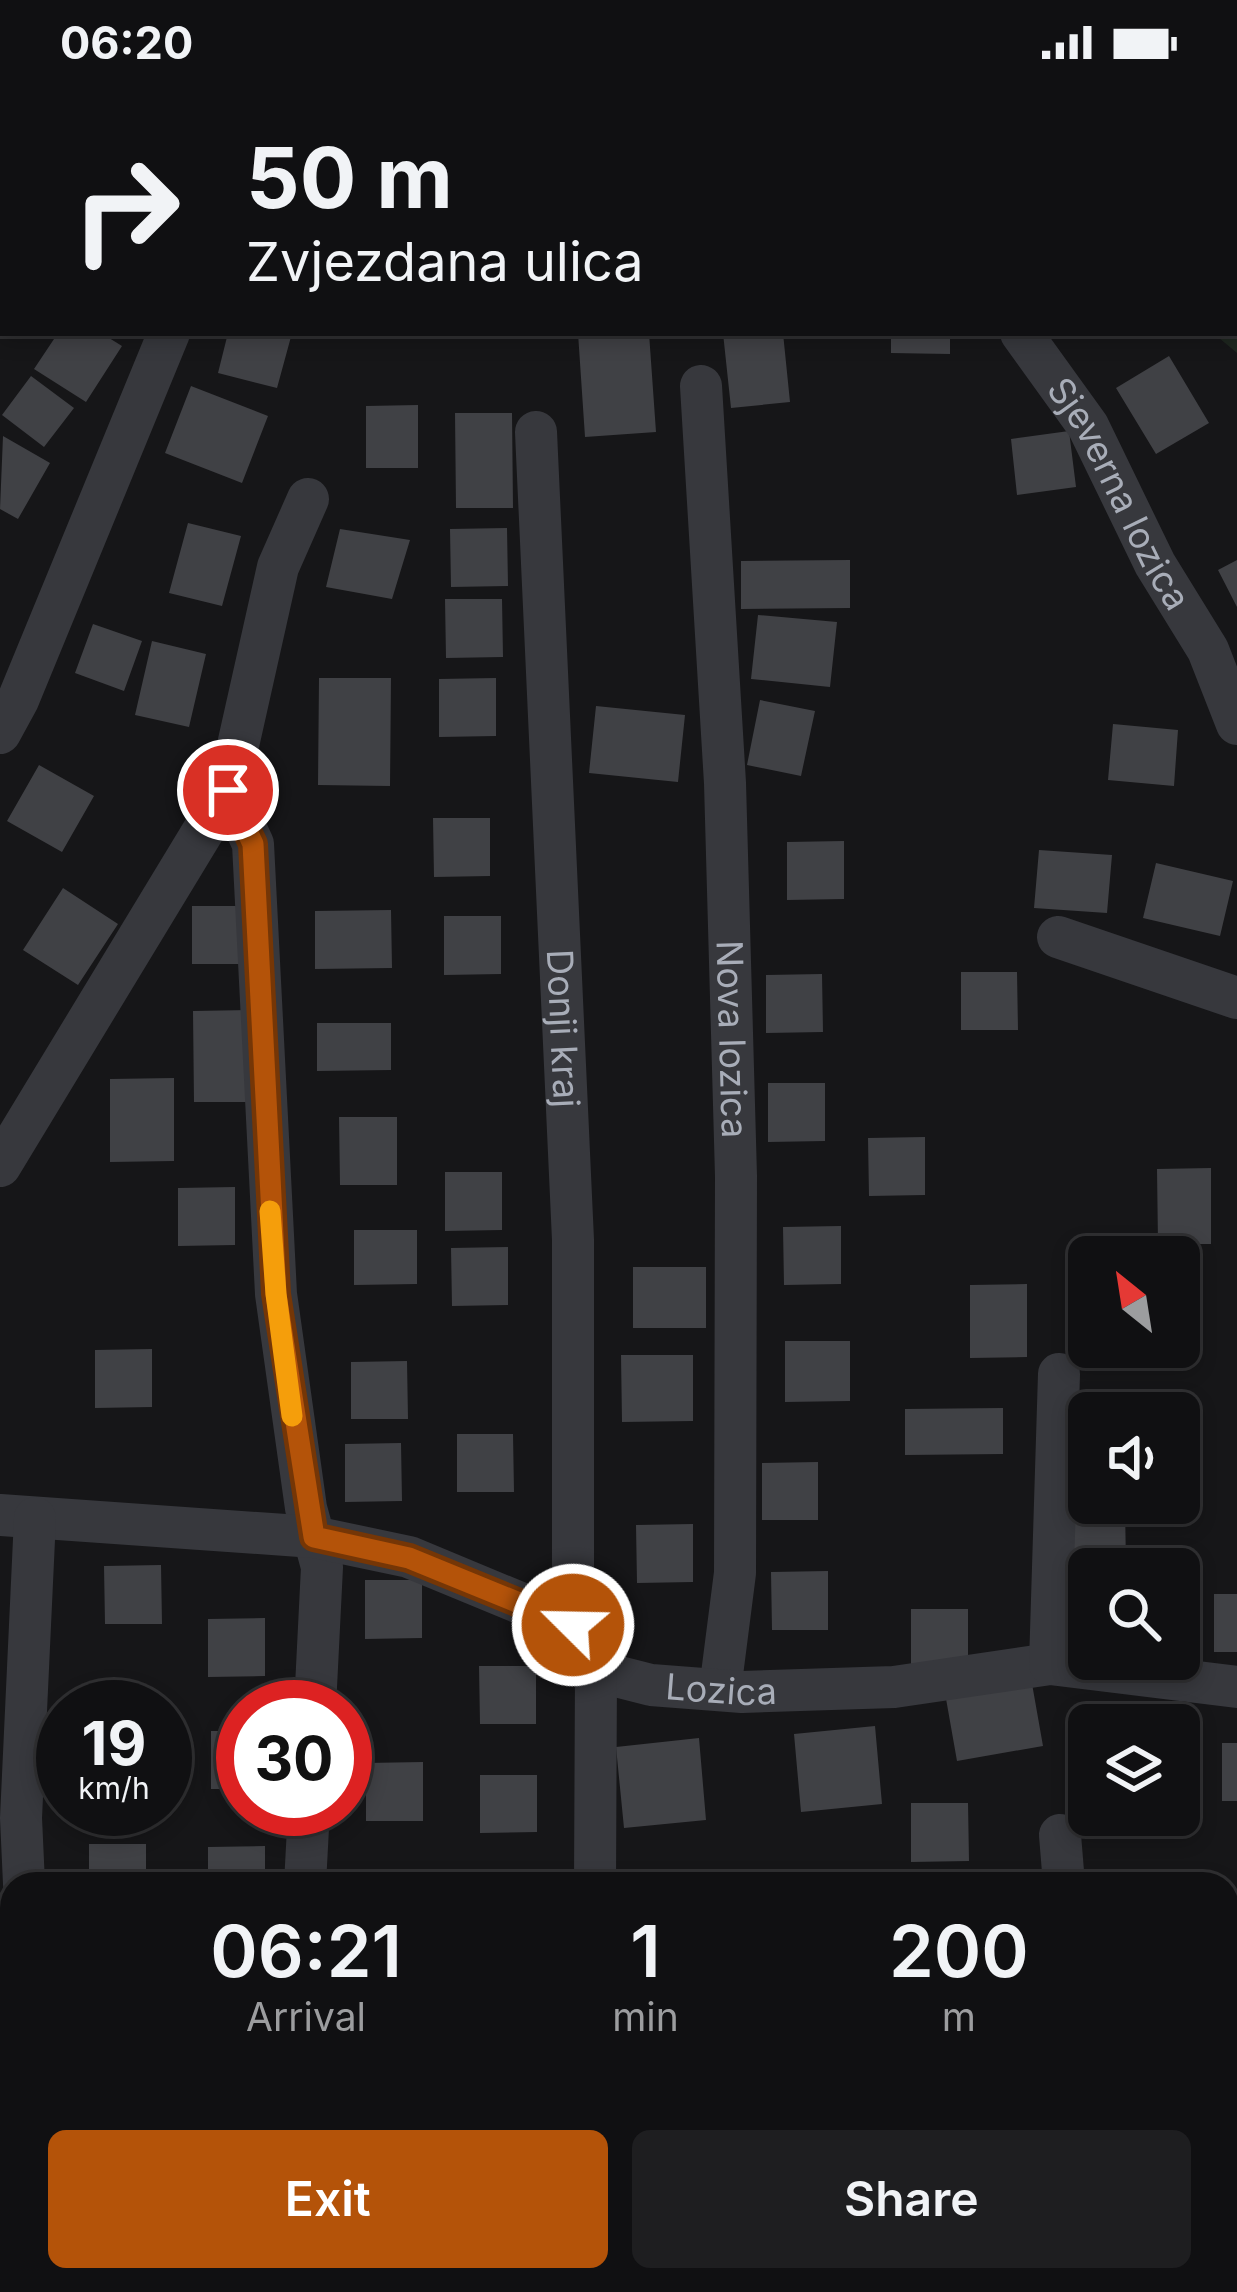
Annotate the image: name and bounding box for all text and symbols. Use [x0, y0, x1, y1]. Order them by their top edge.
text: 06:20 [60, 15, 193, 70]
text: 50 m [246, 127, 453, 228]
icon: right [48, 132, 204, 288]
text: Zvjezdana ulica [246, 229, 644, 294]
street label: Sjeverna lozica [1038, 369, 1200, 618]
pin [177, 739, 279, 841]
icon: arrive [195, 757, 261, 823]
street label: Nova lozica [707, 940, 757, 1139]
street label: Donji kraj [538, 948, 589, 1109]
north arrow [1068, 1236, 1200, 1368]
map controls [1068, 1236, 1200, 1836]
button: sound [1068, 1392, 1200, 1524]
button: search [1068, 1548, 1200, 1680]
position arrow [510, 1562, 636, 1688]
street label: Lozica [664, 1664, 777, 1714]
speed limit sign: 30 [216, 1680, 372, 1836]
button: layers [1068, 1704, 1200, 1836]
text: 19 [82, 1707, 146, 1779]
text: km/h [78, 1770, 150, 1806]
text: 06:21 [210, 1907, 402, 1994]
text: 1 [630, 1907, 661, 1994]
text: 200 [889, 1907, 1029, 1994]
text: Arrival [246, 1993, 366, 2040]
text: min [612, 1993, 679, 2040]
text: m [942, 1993, 976, 2040]
button: Exit [48, 2130, 608, 2268]
button: Share [632, 2130, 1191, 2268]

